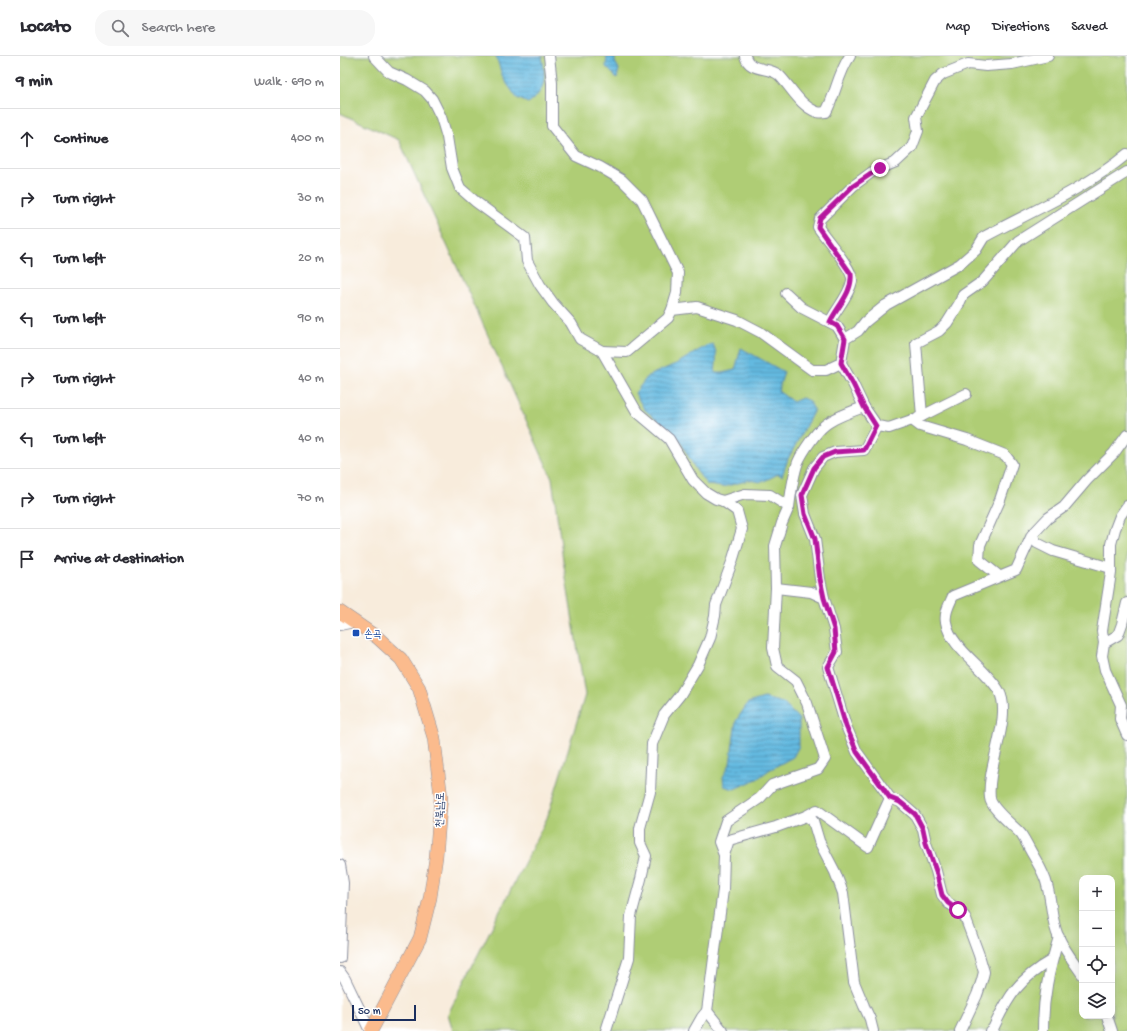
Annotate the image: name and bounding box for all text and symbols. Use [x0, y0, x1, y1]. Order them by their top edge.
search box [95, 10, 375, 46]
text: Locato [20, 16, 71, 39]
icon: search [109, 17, 131, 39]
text: Search here [141, 19, 215, 37]
text: Map [946, 19, 970, 36]
text: Directions [992, 19, 1049, 36]
text: Saved [1071, 19, 1107, 36]
text: 9 min [16, 72, 52, 92]
text: Walk · 690 m [254, 75, 324, 90]
icon: ahead [16, 128, 38, 150]
text: Continue [54, 130, 108, 148]
text: 400 m [291, 131, 324, 146]
route end [871, 159, 889, 177]
icon: right [16, 188, 38, 210]
text: Turn right [54, 190, 114, 208]
text: 30 m [298, 191, 324, 206]
icon: left [16, 248, 38, 270]
text: Turn left [54, 250, 105, 268]
text: 20 m [298, 251, 324, 266]
icon: left [16, 308, 38, 330]
text: Turn left [54, 310, 105, 328]
text: 90 m [298, 311, 324, 326]
icon: right [16, 368, 38, 390]
text: Turn right [54, 370, 114, 388]
text: 40 m [298, 371, 324, 386]
icon: left [16, 428, 38, 450]
text: Turn left [54, 430, 105, 448]
text: 40 m [298, 431, 324, 446]
icon: right [16, 488, 38, 510]
text: Turn right [54, 490, 114, 508]
text: 70 m [298, 491, 324, 506]
icon: arrive [16, 548, 38, 570]
text: Arrive at destination [54, 550, 184, 568]
marker: 손곡 [351, 628, 361, 638]
place label: 손곡 [364, 628, 382, 641]
street label: 천북남로 [433, 792, 448, 828]
map controls [1079, 875, 1115, 1019]
button: + [1079, 875, 1115, 911]
route start [949, 901, 967, 919]
button: − [1079, 911, 1115, 947]
button: locate [1079, 947, 1115, 983]
button: layers [1079, 983, 1115, 1019]
scale bar [352, 1003, 416, 1022]
text: 50 m [358, 1006, 380, 1018]

